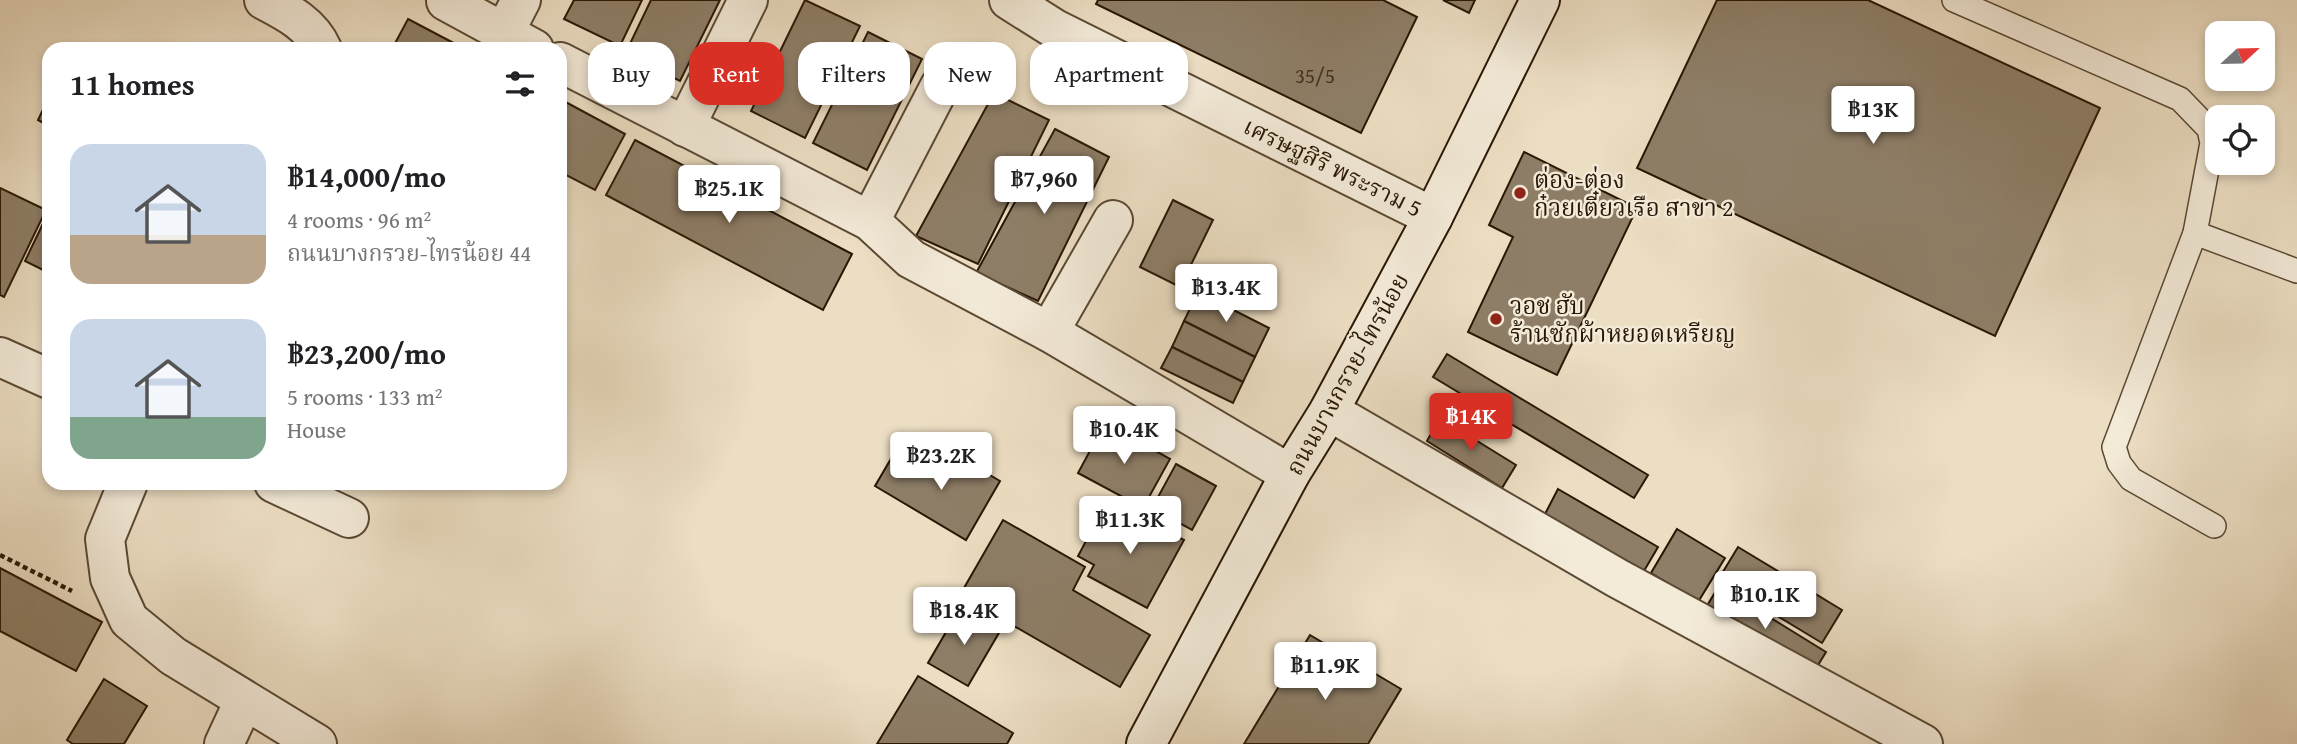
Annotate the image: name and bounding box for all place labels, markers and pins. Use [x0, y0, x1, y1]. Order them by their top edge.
pin: ฿13K [1832, 86, 1914, 146]
pin: ฿7,960 [987, 156, 1101, 216]
place label: ต่อง-ต่อง ก๋วยเตี๋ยวเรือ สาขา 2 [1534, 162, 1734, 225]
pin: ฿25.1K [672, 166, 786, 225]
marker: ต่อง-ต่อง ก๋วยเตี๋ยวเรือ สาขา 2 [1512, 185, 1528, 201]
pin: ฿13.4K [1169, 264, 1283, 324]
place label: วอช ฮับ ร้านซักผ้าหยอดเหรียญ [1510, 288, 1736, 351]
marker: วอช ฮับ ร้านซักผ้าหยอดเหรียญ [1488, 311, 1504, 327]
pin: ฿14K [1430, 393, 1512, 453]
pin: ฿10.4K [1067, 406, 1181, 466]
pin: ฿23.2K [884, 433, 998, 492]
pin: ฿11.3K [1073, 496, 1187, 556]
pin: ฿10.1K [1708, 572, 1822, 631]
pin: ฿18.4K [907, 588, 1021, 647]
pin: ฿11.9K [1268, 642, 1382, 702]

